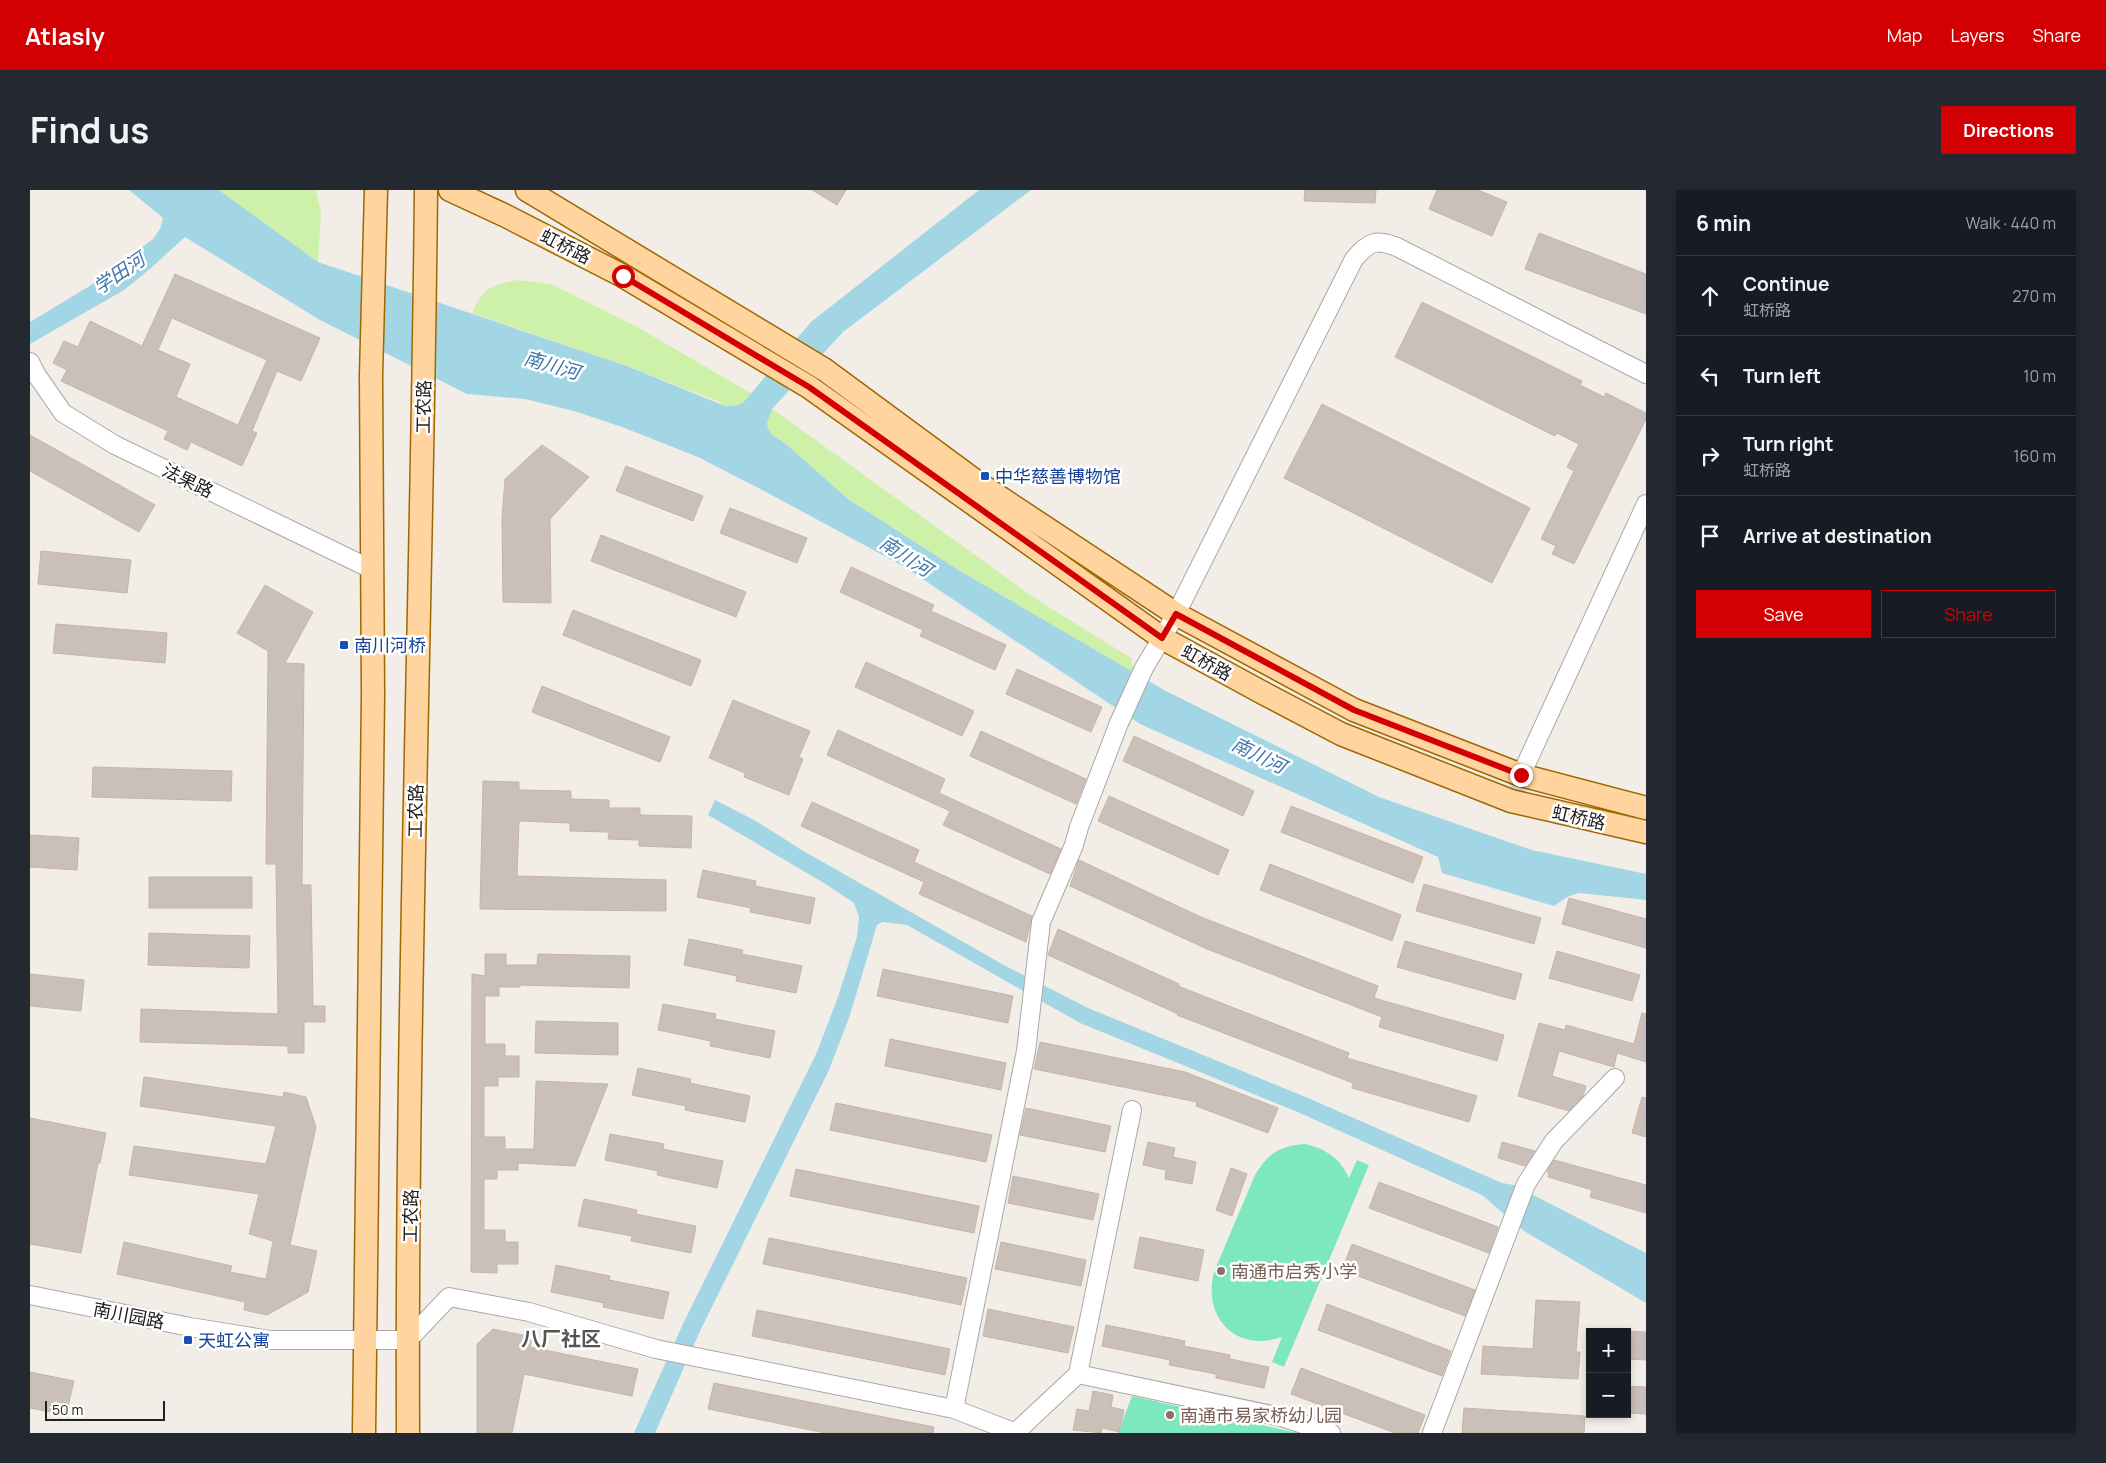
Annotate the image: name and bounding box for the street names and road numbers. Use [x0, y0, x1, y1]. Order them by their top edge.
street label: 虹桥路 [536, 223, 596, 269]
street label: 工农路 [411, 380, 435, 434]
street label: 法果路 [158, 457, 218, 503]
street label: 虹桥路 [1178, 638, 1236, 686]
street label: 工农路 [403, 784, 427, 838]
street label: 虹桥路 [1550, 799, 1608, 835]
street label: 工农路 [398, 1189, 422, 1243]
street label: 南川园路 [91, 1296, 167, 1334]

